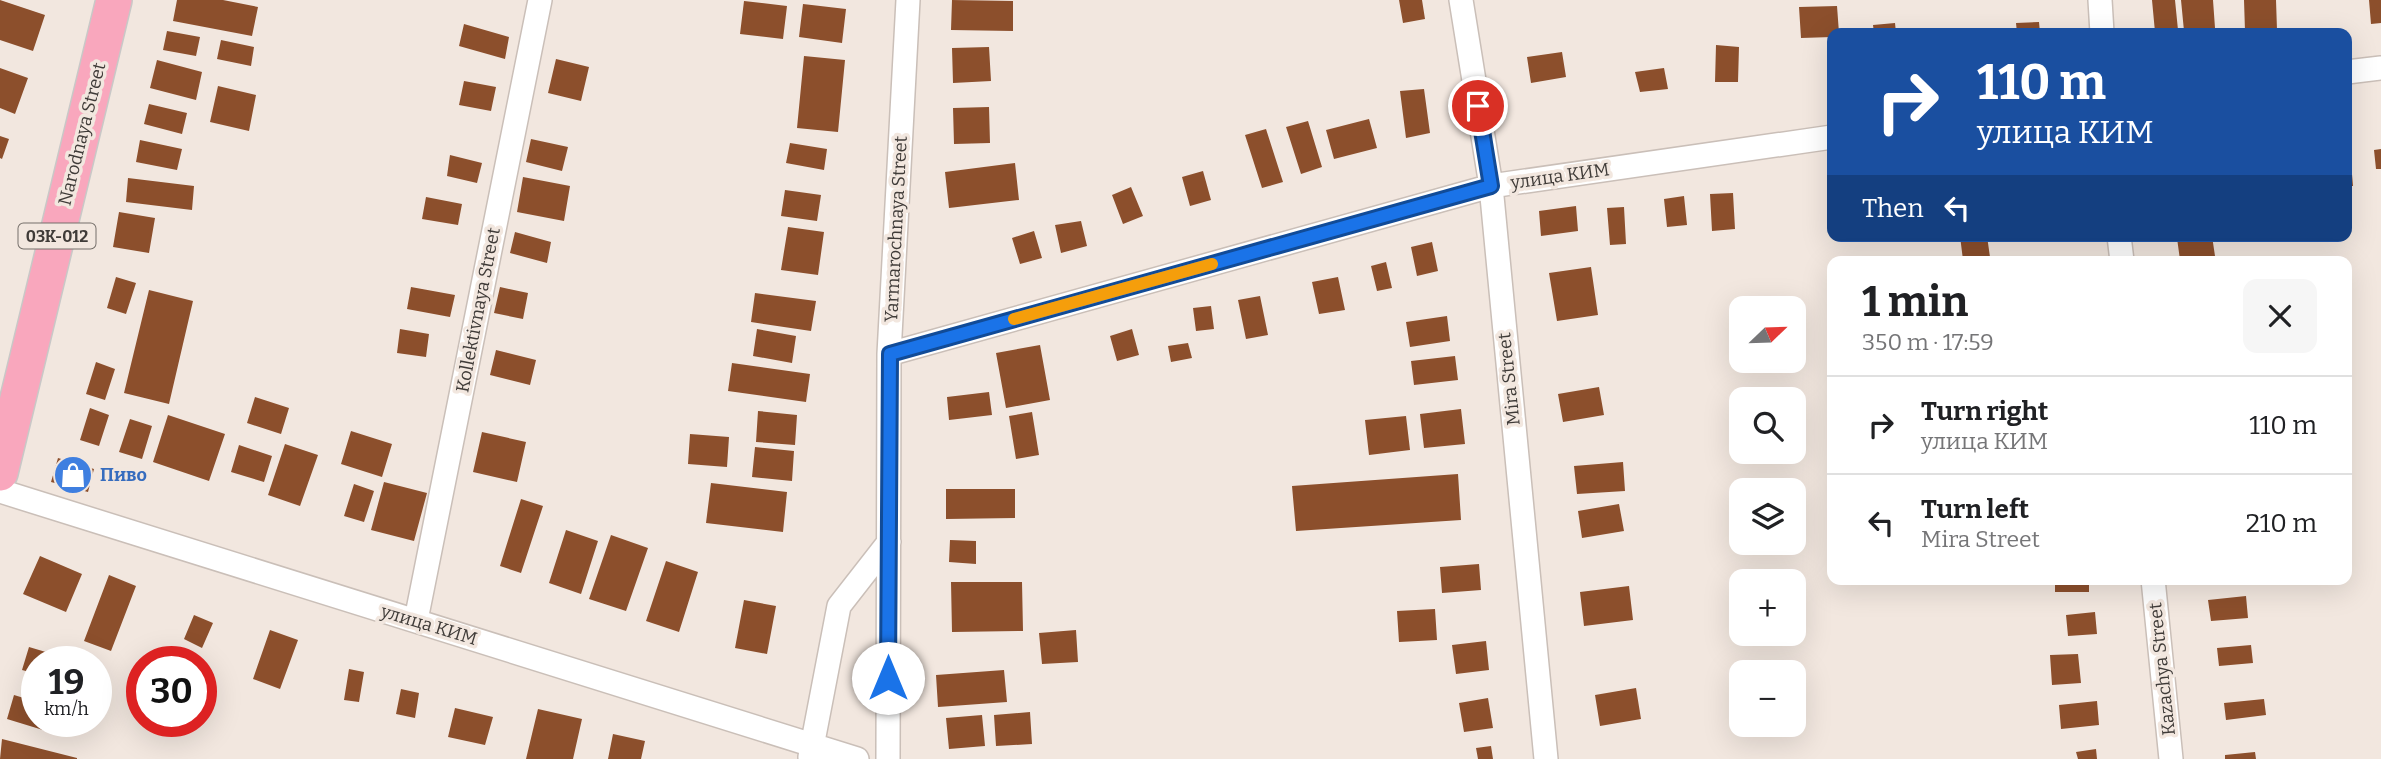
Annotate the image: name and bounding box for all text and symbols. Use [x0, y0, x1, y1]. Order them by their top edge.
text: 110 m [1977, 53, 2106, 112]
icon: right [1862, 56, 1953, 147]
street label: Narodnaya Street [54, 60, 111, 208]
pin [1448, 76, 1508, 136]
icon: arrive [1459, 87, 1497, 125]
text: улица КИМ [1977, 113, 2154, 151]
street label: Yarmarochnaya Street [880, 135, 912, 323]
street label: улица КИМ [1508, 158, 1611, 194]
icon: left [1938, 189, 1976, 227]
text: Then [1862, 193, 1924, 224]
road number: 03К-012 [18, 224, 96, 248]
street label: Kollektivnaya Street [451, 225, 505, 394]
text: 1 min [1862, 277, 1968, 327]
button: close [2243, 279, 2317, 353]
north arrow [1729, 296, 1806, 373]
map controls [1729, 296, 1806, 737]
text: 350 m · 17:59 [1862, 328, 1994, 356]
street label: Mira Street [1493, 331, 1525, 426]
button: search [1729, 387, 1806, 464]
text: Turn right [1921, 396, 2048, 427]
icon: right [1862, 406, 1900, 444]
text: 110 m [2249, 410, 2317, 441]
text: улица КИМ [1921, 427, 2048, 455]
shop icon: Пиво [52, 454, 94, 496]
place label: Пиво [100, 464, 147, 486]
button: layers [1729, 478, 1806, 555]
text: Turn left [1921, 494, 2029, 525]
icon: left [1862, 504, 1900, 542]
text: 210 m [2246, 508, 2317, 539]
text: Mira Street [1921, 525, 2040, 553]
button: + [1729, 569, 1806, 646]
street label: улица КИМ [377, 600, 480, 650]
street label: Kazachya Street [2144, 601, 2180, 736]
position arrow [851, 641, 925, 715]
speed limit sign: 30 [126, 646, 217, 737]
button: − [1729, 660, 1806, 737]
text: 19 [49, 661, 84, 703]
text: km/h [44, 698, 89, 720]

